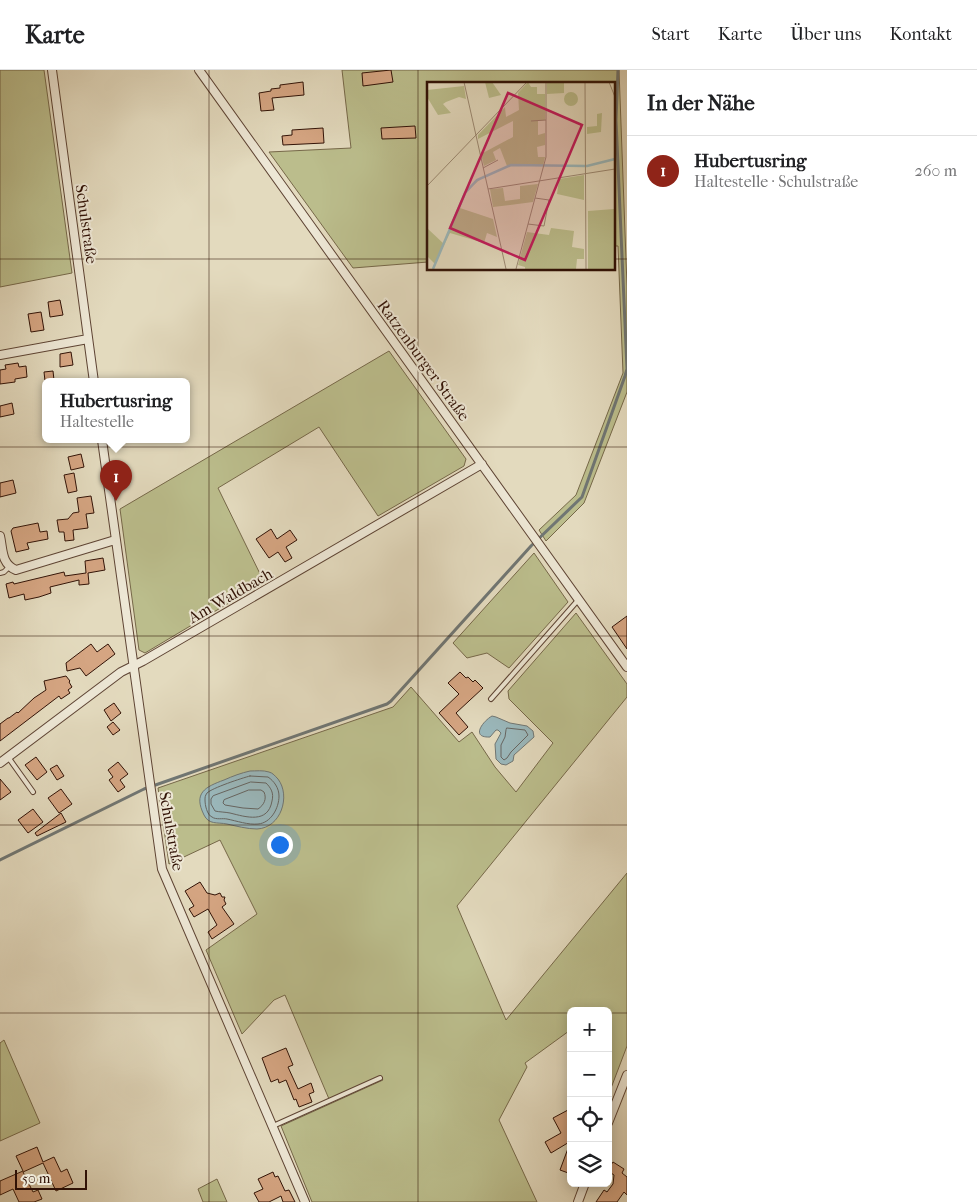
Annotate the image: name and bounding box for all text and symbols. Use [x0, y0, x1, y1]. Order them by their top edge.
text: Karte [25, 21, 85, 49]
text: Start [651, 24, 690, 45]
text: Karte [718, 24, 762, 45]
text: Über uns [790, 24, 861, 45]
text: Kontakt [889, 24, 952, 45]
inset map [427, 82, 614, 270]
text: In der Nähe [647, 91, 755, 115]
text: Hubertusring [694, 150, 806, 172]
text: 1 [660, 161, 666, 180]
text: 260 m [915, 161, 957, 180]
text: Haltestelle · Schulstraße [694, 172, 858, 191]
street label: Schulstraße [72, 183, 101, 265]
street label: Ratzenburger Straße [373, 296, 474, 425]
popup [42, 378, 190, 443]
text: Hubertusring [60, 390, 172, 412]
text: Haltestelle [60, 412, 134, 431]
pin: 1 [100, 460, 132, 501]
street label: Am Waldbach [184, 564, 276, 628]
street label: Schulstraße [155, 790, 188, 872]
your location [267, 832, 293, 858]
map controls [567, 1007, 612, 1187]
button: + [567, 1007, 612, 1052]
button: − [567, 1052, 612, 1097]
button: locate [567, 1097, 612, 1142]
button: layers [567, 1142, 612, 1187]
scale bar [15, 1167, 88, 1190]
text: 50 m [22, 1170, 50, 1187]

